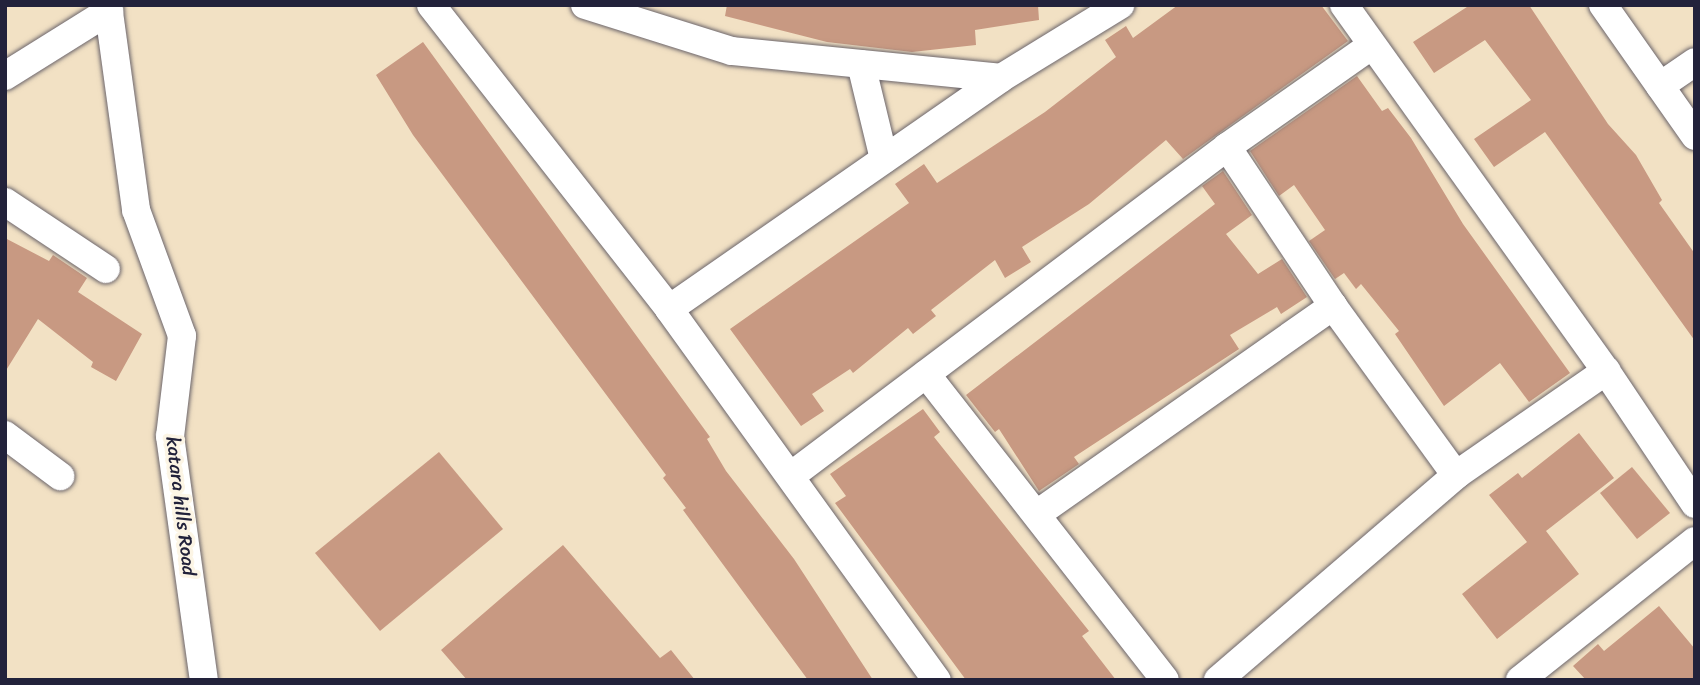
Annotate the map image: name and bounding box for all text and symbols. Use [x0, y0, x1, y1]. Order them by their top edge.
street label: katara hills Road [161, 435, 201, 577]

